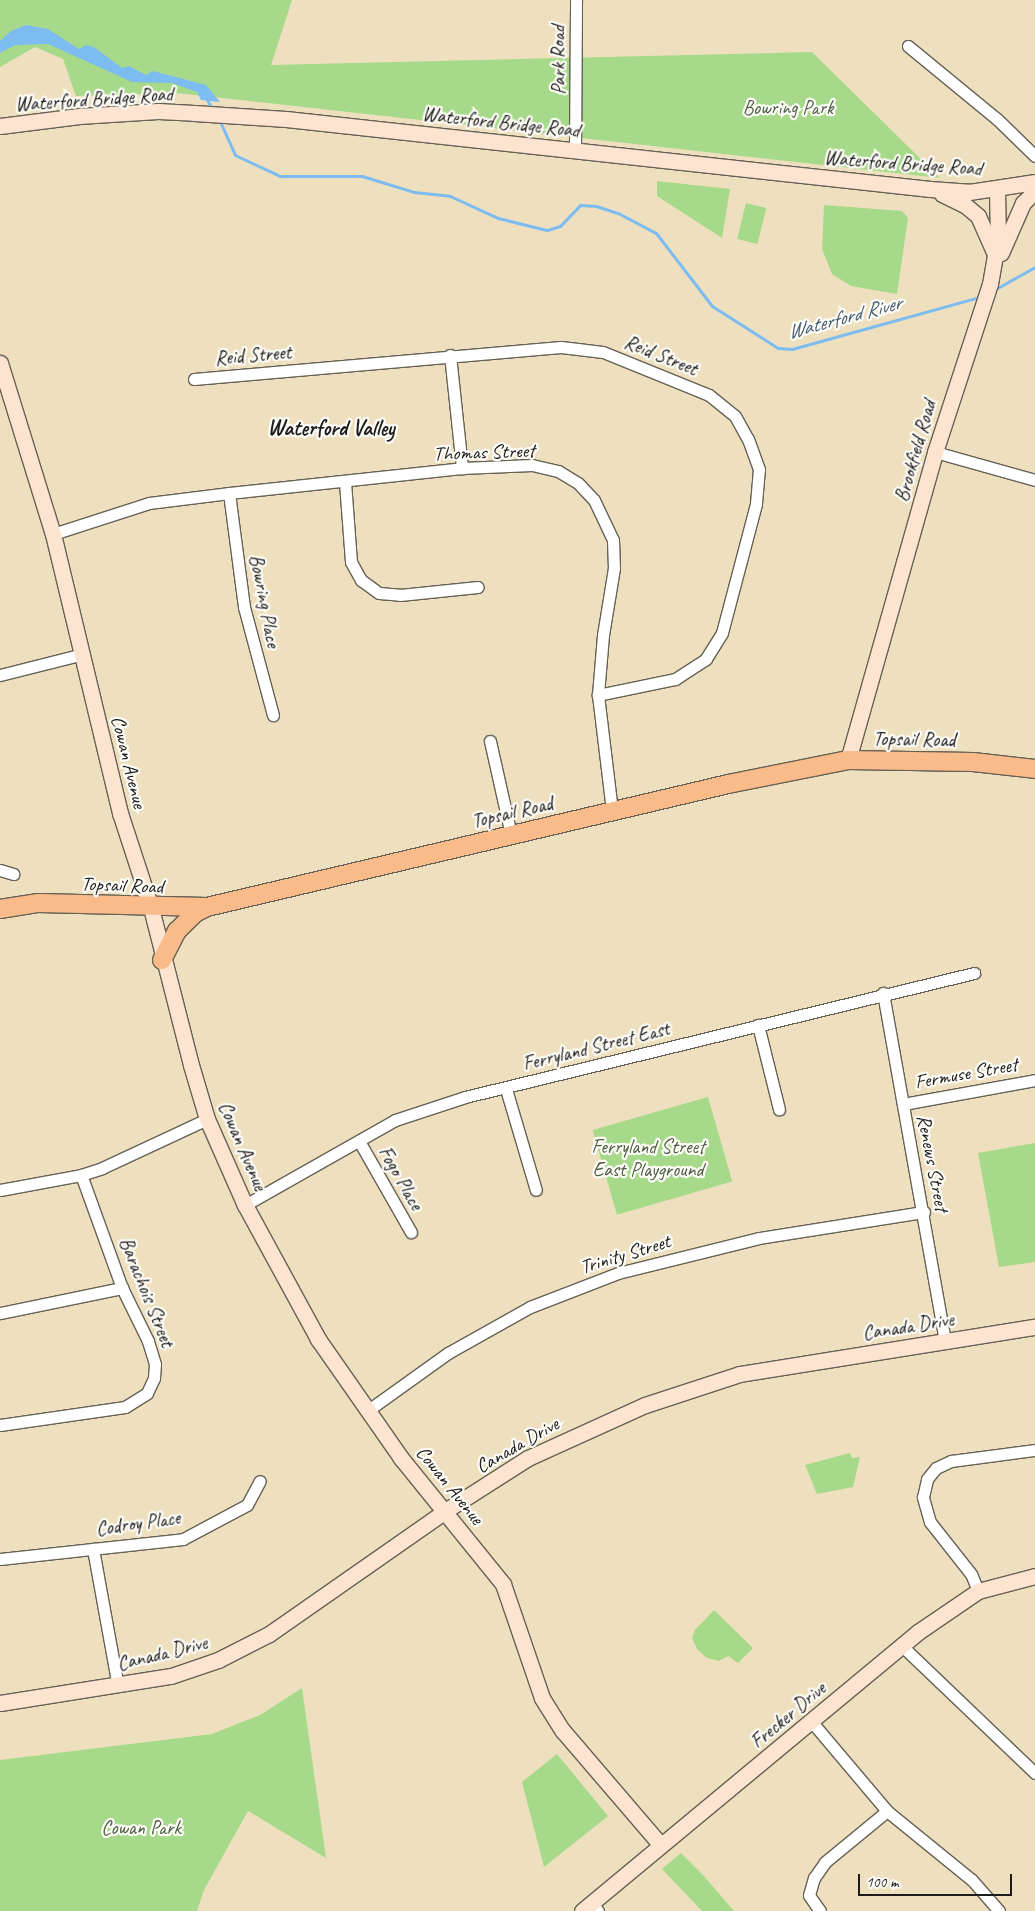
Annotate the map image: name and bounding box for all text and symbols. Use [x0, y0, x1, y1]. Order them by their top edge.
street label: Park Road [545, 25, 571, 95]
street label: Waterford Bridge Road [15, 82, 173, 116]
park label: Bowring Park [742, 95, 834, 119]
street label: Waterford Bridge Road [421, 102, 581, 142]
street label: Waterford Bridge Road [824, 146, 982, 180]
water label: Waterford River [784, 290, 904, 344]
street label: Reid Street [621, 329, 701, 381]
street label: Reid Street [214, 340, 292, 370]
street label: Brookfield Road [889, 398, 941, 504]
district label: Waterford Valley [267, 416, 395, 442]
street label: Thomas Street [433, 438, 535, 466]
street label: Bowring Place [244, 552, 286, 650]
street label: Cowan Avenue [106, 713, 152, 811]
street label: Topsail Road [873, 726, 955, 752]
street label: Topsail Road [469, 791, 555, 833]
street label: Topsail Road [80, 872, 164, 898]
street label: Ferryland Street East [520, 1016, 672, 1076]
street label: Fermuse Street [913, 1052, 1019, 1094]
street label: Cowan Avenue [213, 1098, 273, 1194]
street label: Renews Street [912, 1113, 954, 1213]
park label: Ferryland Street East Playground [591, 1135, 705, 1182]
street label: Fogo Place [373, 1142, 429, 1214]
street label: Trinity Street [577, 1229, 673, 1279]
street label: Barachois Street [114, 1234, 180, 1350]
street label: Canada Drive [861, 1307, 955, 1345]
street label: Canada Drive [471, 1412, 563, 1478]
street label: Cowan Avenue [411, 1441, 489, 1529]
street label: Codroy Place [94, 1505, 182, 1541]
street label: Canada Drive [114, 1630, 210, 1676]
street label: Frecker Drive [745, 1676, 831, 1754]
park label: Cowan Park [101, 1815, 181, 1839]
scale bar [860, 1864, 1014, 1896]
text: 100 m [866, 1873, 898, 1892]

